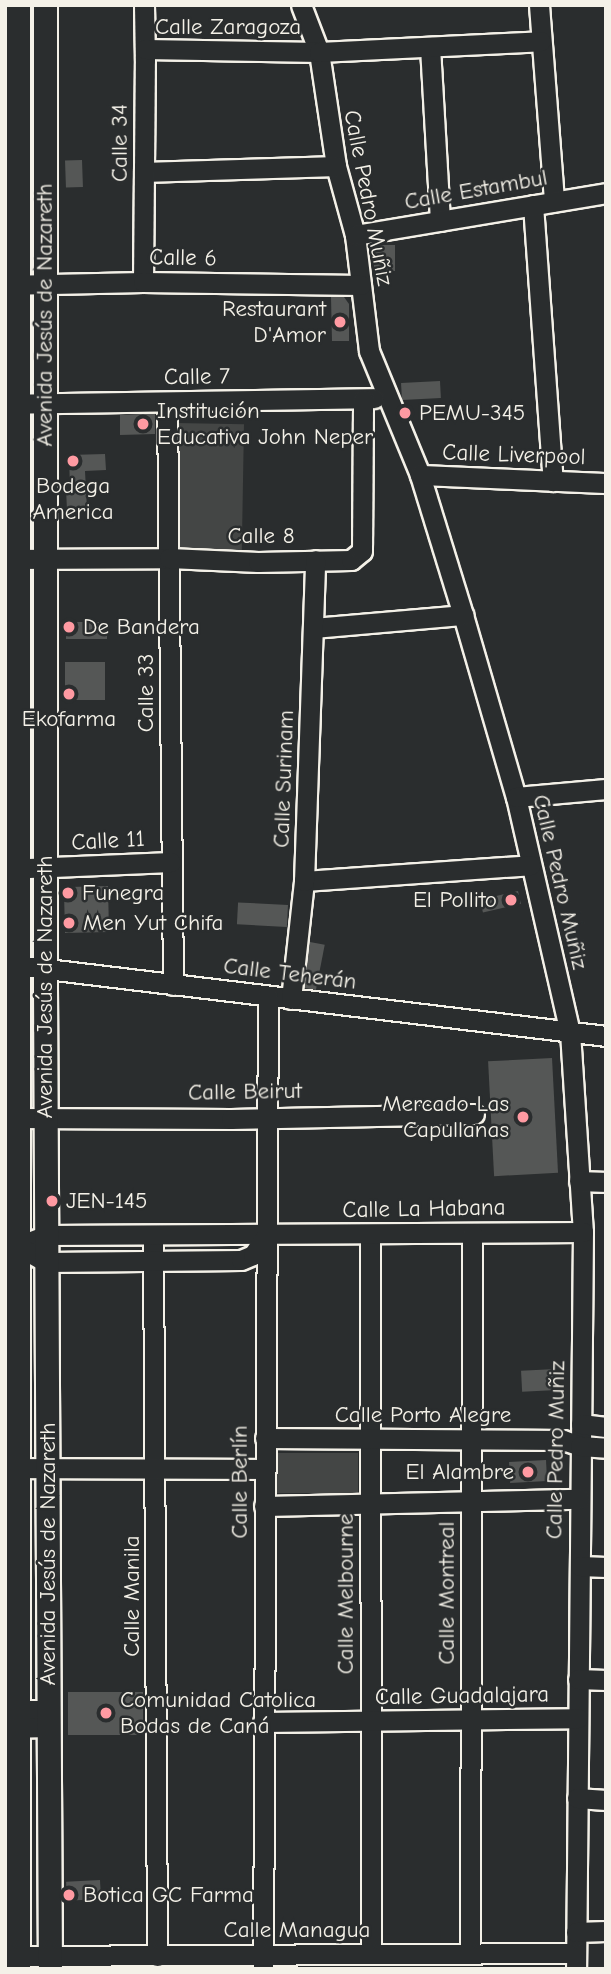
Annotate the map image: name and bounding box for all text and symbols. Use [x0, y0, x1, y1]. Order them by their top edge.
street label: Calle Zaragoza [155, 13, 301, 41]
street label: Calle 34 [106, 104, 134, 182]
street label: Calle Pedro Muñiz [337, 108, 399, 288]
street label: Calle Estambul [402, 164, 550, 216]
street label: Avenida Jesús de Nazareth [31, 183, 59, 447]
street label: Calle 6 [149, 244, 217, 272]
place label: Restaurant D'Amor [222, 295, 326, 349]
marker: Restaurant D'Amor [332, 314, 348, 330]
street label: Calle 7 [164, 363, 230, 391]
place label: Institución Educativa John Neper [157, 397, 373, 451]
place label: PEMU-345 [419, 399, 525, 427]
marker: PEMU-345 [397, 405, 413, 421]
marker: Institución Educativa John Neper [135, 416, 151, 432]
street label: Calle Liverpool [442, 439, 586, 471]
marker: Bodega America [65, 453, 81, 469]
place label: Bodega America [32, 472, 114, 526]
street label: Calle 8 [227, 522, 295, 550]
place label: De Bandera [83, 613, 200, 641]
marker: De Bandera [61, 619, 77, 635]
street label: Calle 33 [132, 654, 160, 732]
marker: Ekofarma [61, 686, 77, 702]
place label: Ekofarma [22, 705, 116, 733]
street label: Calle Surinam [268, 710, 300, 848]
street label: Calle Pedro Muñiz [526, 792, 594, 972]
street label: Calle 11 [71, 825, 145, 857]
street label: Avenida Jesús de Nazareth [31, 855, 59, 1119]
place label: Funegra [82, 879, 164, 907]
marker: Funegra [60, 885, 76, 901]
place label: El Pollito [413, 886, 497, 914]
marker: El Pollito [503, 892, 519, 908]
place label: Men Yut Chifa [83, 909, 223, 937]
marker: Men Yut Chifa [61, 915, 77, 931]
street label: Calle Teherán [222, 952, 358, 996]
street label: Calle Beirut [188, 1077, 302, 1107]
place label: Mercado Las Capullanas [382, 1090, 509, 1144]
marker: Mercado Las Capullanas [515, 1109, 531, 1125]
place label: JEN-145 [66, 1187, 147, 1215]
marker: JEN-145 [44, 1193, 60, 1209]
street label: Calle La Habana [342, 1194, 506, 1224]
street label: Calle Pedro Muñiz [541, 1361, 571, 1539]
street label: Calle Porto Alegre [335, 1401, 511, 1429]
street label: Avenida Jesús de Nazareth [34, 1422, 62, 1686]
street label: Calle Berlín [226, 1425, 254, 1539]
place label: El Alambre [406, 1458, 514, 1486]
marker: El Alambre [520, 1464, 536, 1480]
street label: Calle Melbourne [332, 1514, 360, 1674]
street label: Calle Montreal [433, 1521, 461, 1665]
street label: Calle Manila [118, 1535, 146, 1657]
street label: Calle Guadalajara [375, 1681, 549, 1711]
place label: Comunidad Catolica Bodas de Caná [120, 1686, 316, 1740]
marker: Comunidad Catolica Bodas de Caná [98, 1705, 114, 1721]
place label: Botica GC Farma [83, 1881, 254, 1909]
marker: Botica GC Farma [61, 1887, 77, 1903]
street label: Calle Managua [224, 1916, 370, 1944]

